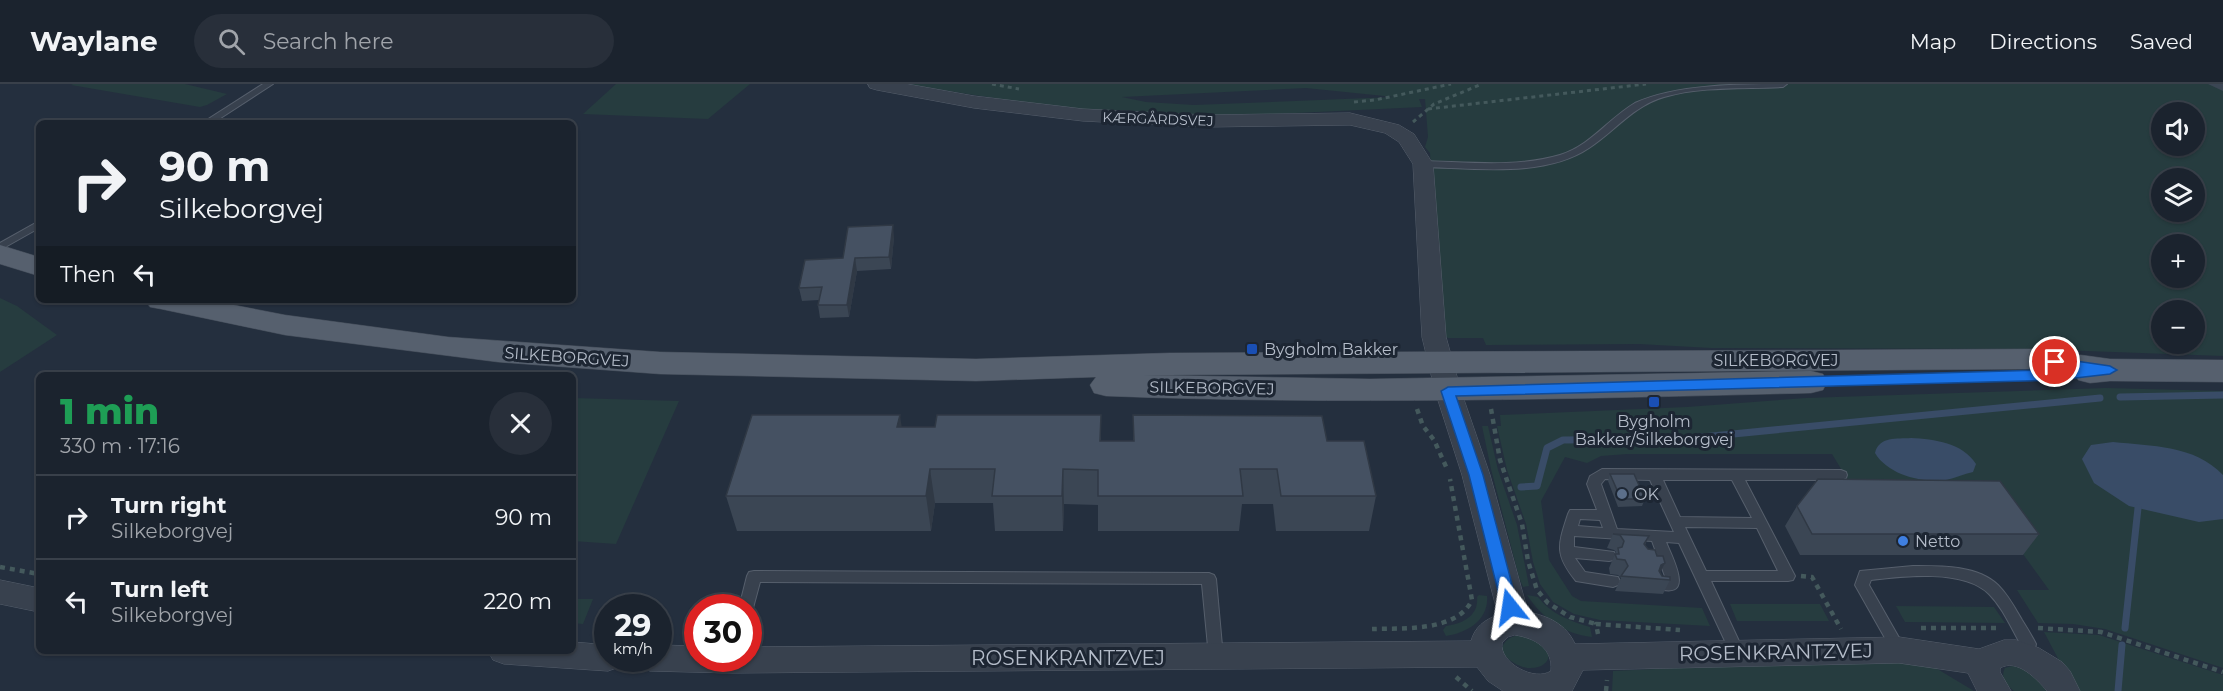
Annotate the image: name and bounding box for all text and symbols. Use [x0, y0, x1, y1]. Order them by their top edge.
search box [194, 14, 614, 68]
text: Waylane [30, 24, 158, 58]
icon: search [215, 25, 248, 58]
text: Search here [263, 28, 393, 55]
text: Map [1910, 29, 1956, 54]
text: Directions [1989, 29, 2097, 54]
text: Saved [2130, 29, 2193, 54]
map controls [2151, 102, 2205, 354]
button: sound [2151, 102, 2205, 156]
street label: KÆRGÅRDSVEJ [1102, 107, 1214, 130]
text: 90 m [159, 140, 270, 192]
icon: right [60, 144, 138, 222]
button: layers [2151, 168, 2205, 222]
text: Silkeborgvej [159, 192, 324, 225]
button: + [2151, 234, 2205, 288]
icon: left [128, 258, 161, 291]
text: Then [60, 261, 116, 288]
button: − [2151, 300, 2205, 354]
pin [2029, 336, 2080, 387]
place label: Bygholm Bakker [1264, 340, 1398, 359]
marker: Bygholm Bakker [1245, 342, 1259, 356]
street label: SILKEBORGVEJ [504, 343, 630, 371]
icon: arrive [2038, 345, 2071, 378]
street label: SILKEBORGVEJ [1713, 351, 1839, 370]
street label: SILKEBORGVEJ [1149, 377, 1275, 399]
text: 1 min [60, 389, 159, 433]
button: close [489, 392, 552, 455]
marker: Bygholm Bakker/Silkeborgvej [1647, 395, 1661, 409]
place label: Bygholm Bakker/Silkeborgvej [1575, 412, 1733, 449]
text: 330 m · 17:16 [60, 434, 180, 458]
place label: OK [1634, 485, 1659, 504]
marker: OK [1615, 487, 1629, 501]
text: Turn right [111, 492, 226, 519]
icon: right [60, 501, 93, 534]
text: 90 m [495, 504, 552, 531]
text: Silkeborgvej [111, 519, 233, 543]
place label: Netto [1915, 532, 1960, 551]
marker: Netto [1896, 534, 1910, 548]
position arrow [1478, 575, 1542, 639]
text: Turn left [111, 576, 209, 603]
icon: left [60, 585, 93, 618]
text: 220 m [483, 588, 552, 615]
speed limit sign: 30 [684, 594, 762, 672]
text: Silkeborgvej [111, 603, 233, 627]
text: 29 [615, 607, 651, 644]
street label: ROSENKRANTZVEJ [1679, 638, 1873, 666]
text: km/h [613, 639, 653, 658]
street label: ROSENKRANTZVEJ [971, 646, 1165, 670]

